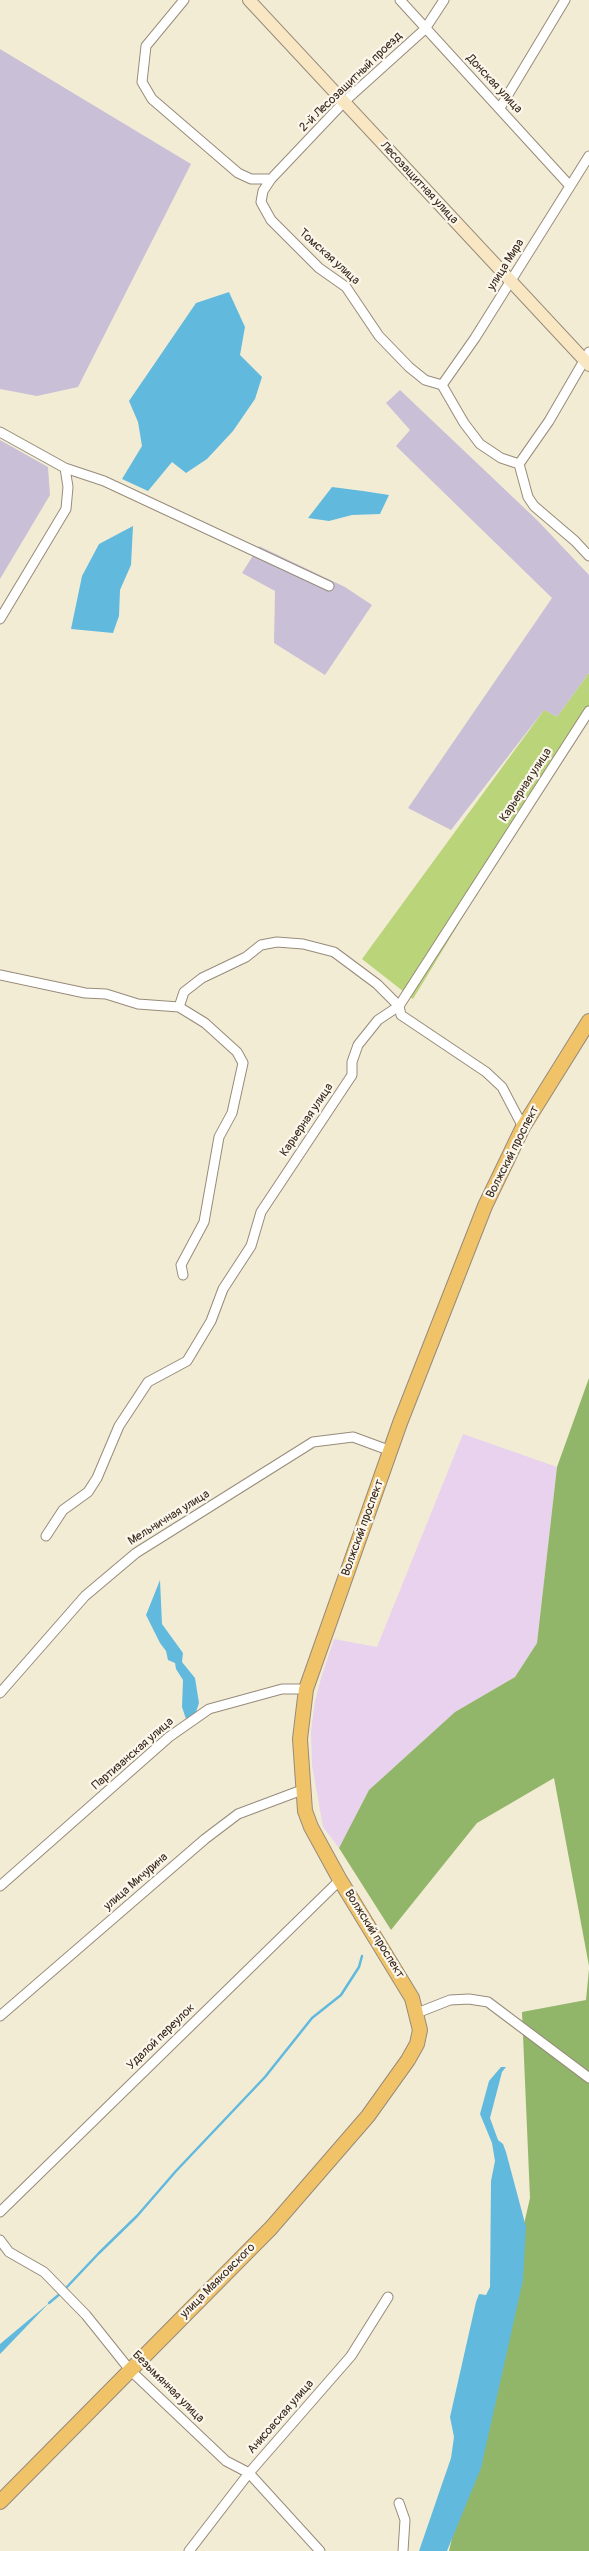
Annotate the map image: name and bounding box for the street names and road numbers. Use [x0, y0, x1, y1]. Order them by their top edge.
street label: 2-й Лесозащитный проезд [297, 29, 405, 135]
street label: Донская улица [463, 51, 525, 117]
street label: Лесозащитная улица [377, 139, 461, 227]
street label: Томская улица [296, 226, 362, 288]
street label: улица Мира [485, 237, 527, 293]
street label: Карьерная улица [497, 745, 555, 825]
street label: Карьерная улица [277, 1081, 337, 1159]
street label: Волжский проспект [483, 1103, 543, 1201]
street label: Волжский проспект [339, 1478, 387, 1578]
street label: Мельничная улица [126, 1487, 212, 1549]
street label: Партизанская улица [89, 1715, 177, 1793]
street label: улица Мичурина [101, 1850, 171, 1914]
street label: Волжский проспект [341, 1887, 407, 1981]
street label: Удалой переулок [124, 2001, 198, 2073]
street label: улица Маяковского [177, 2240, 259, 2322]
street label: Безымянная улица [129, 2348, 207, 2426]
street label: Анисовская улица [245, 2377, 317, 2457]

